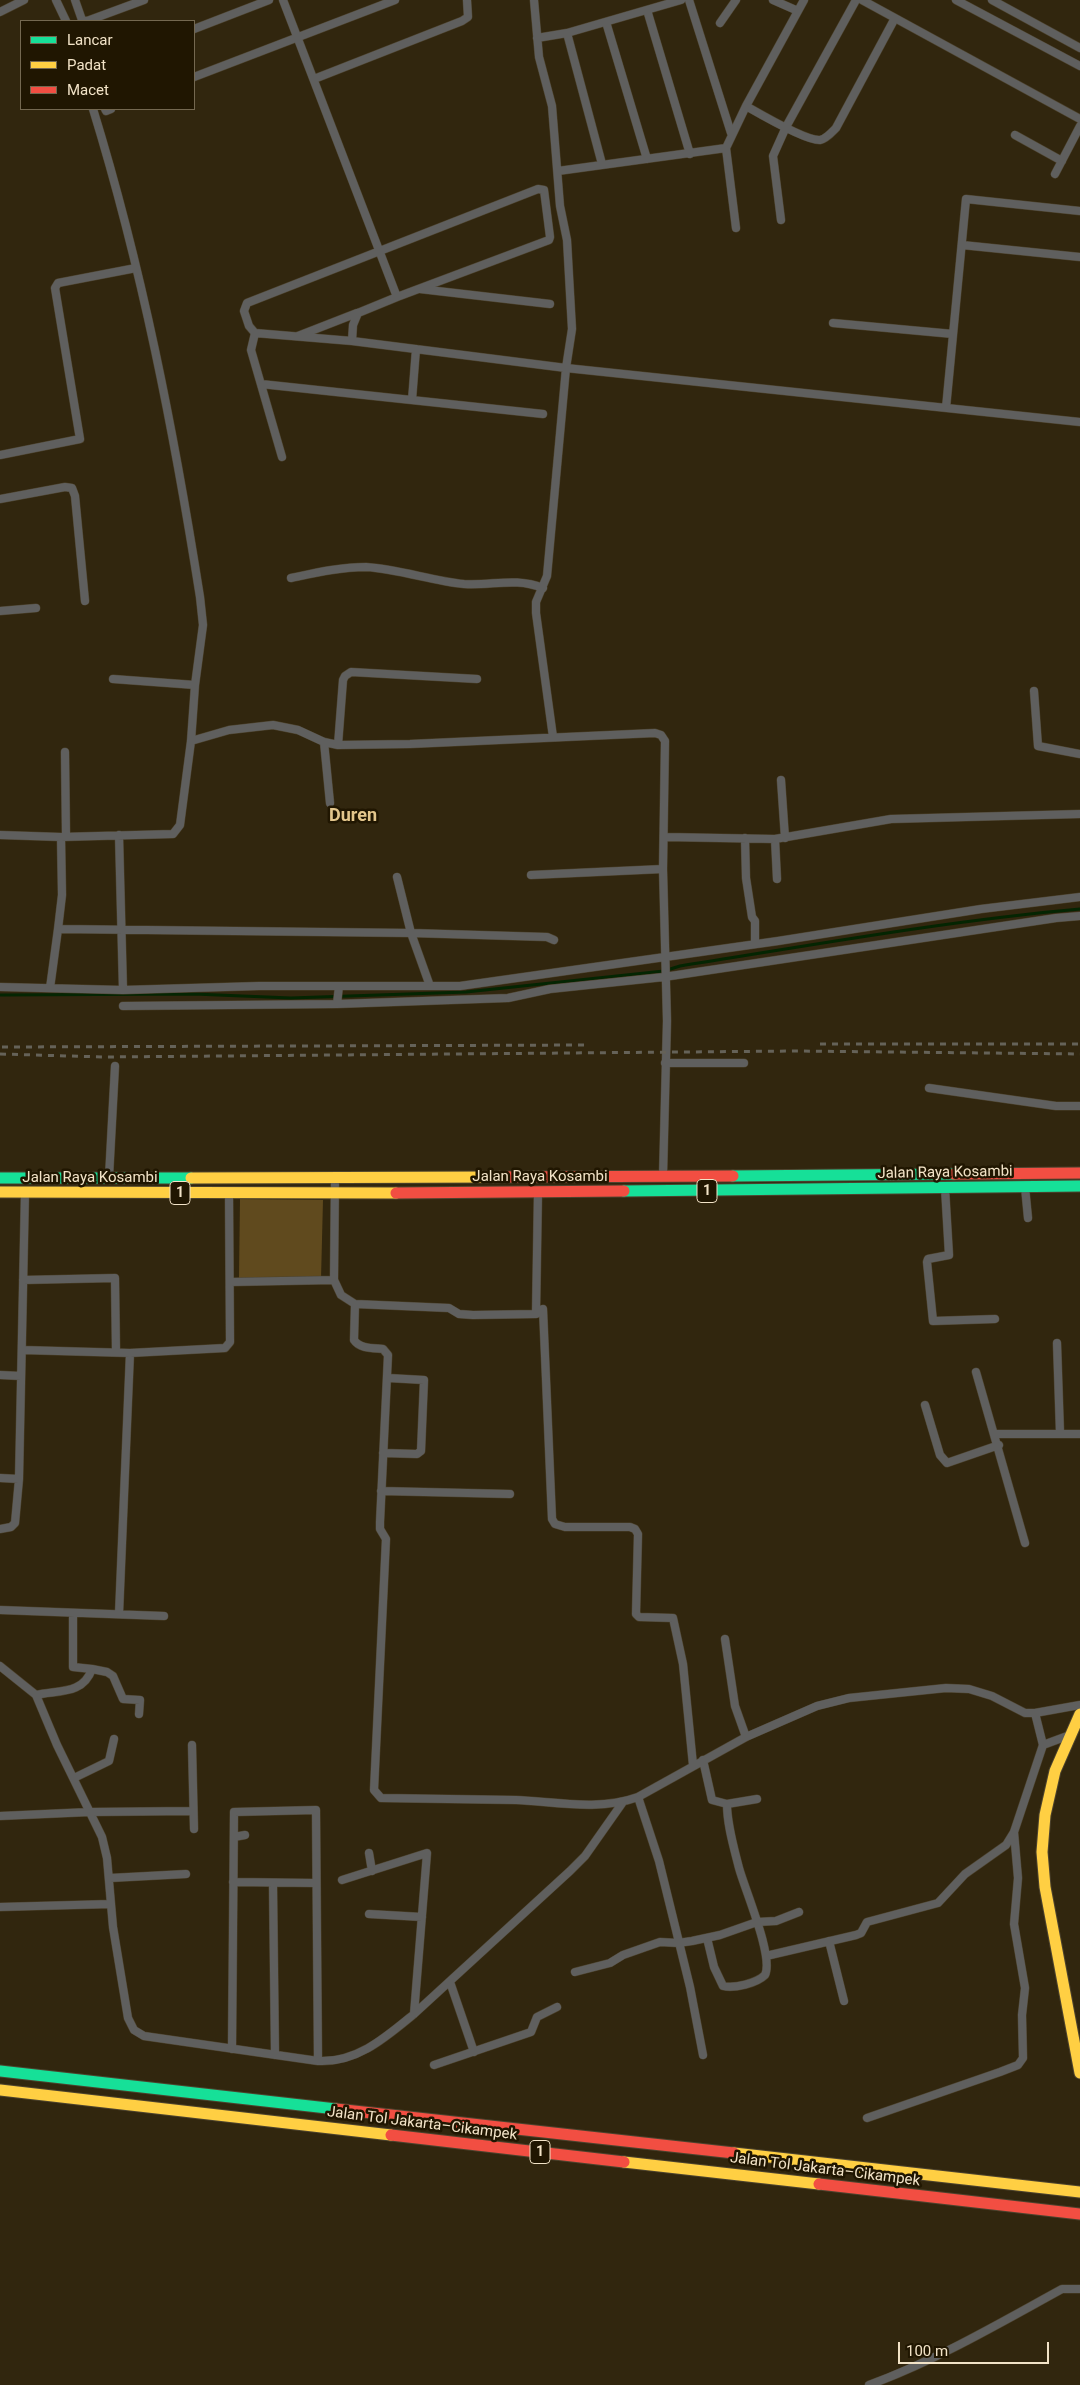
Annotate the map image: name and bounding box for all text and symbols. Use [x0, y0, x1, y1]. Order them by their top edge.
legend [20, 20, 195, 110]
text: Lancar [67, 31, 113, 49]
text: Padat [67, 56, 106, 74]
text: Macet [67, 81, 109, 99]
district label: Duren [329, 805, 377, 827]
street label: Jalan Raya Kosambi [877, 1163, 1013, 1183]
street label: Jalan Raya Kosambi [472, 1168, 608, 1186]
street label: Jalan Raya Kosambi [22, 1169, 158, 1187]
road number: 1 [697, 1180, 717, 1202]
road number: 1 [170, 1182, 190, 1204]
street label: Jalan Tol Jakarta–Cikampek [326, 2103, 518, 2145]
road number: 1 [530, 2140, 550, 2164]
street label: Jalan Tol Jakarta–Cikampek [729, 2149, 921, 2191]
scale bar [900, 2332, 1051, 2364]
text: 100 m [906, 2342, 948, 2360]

